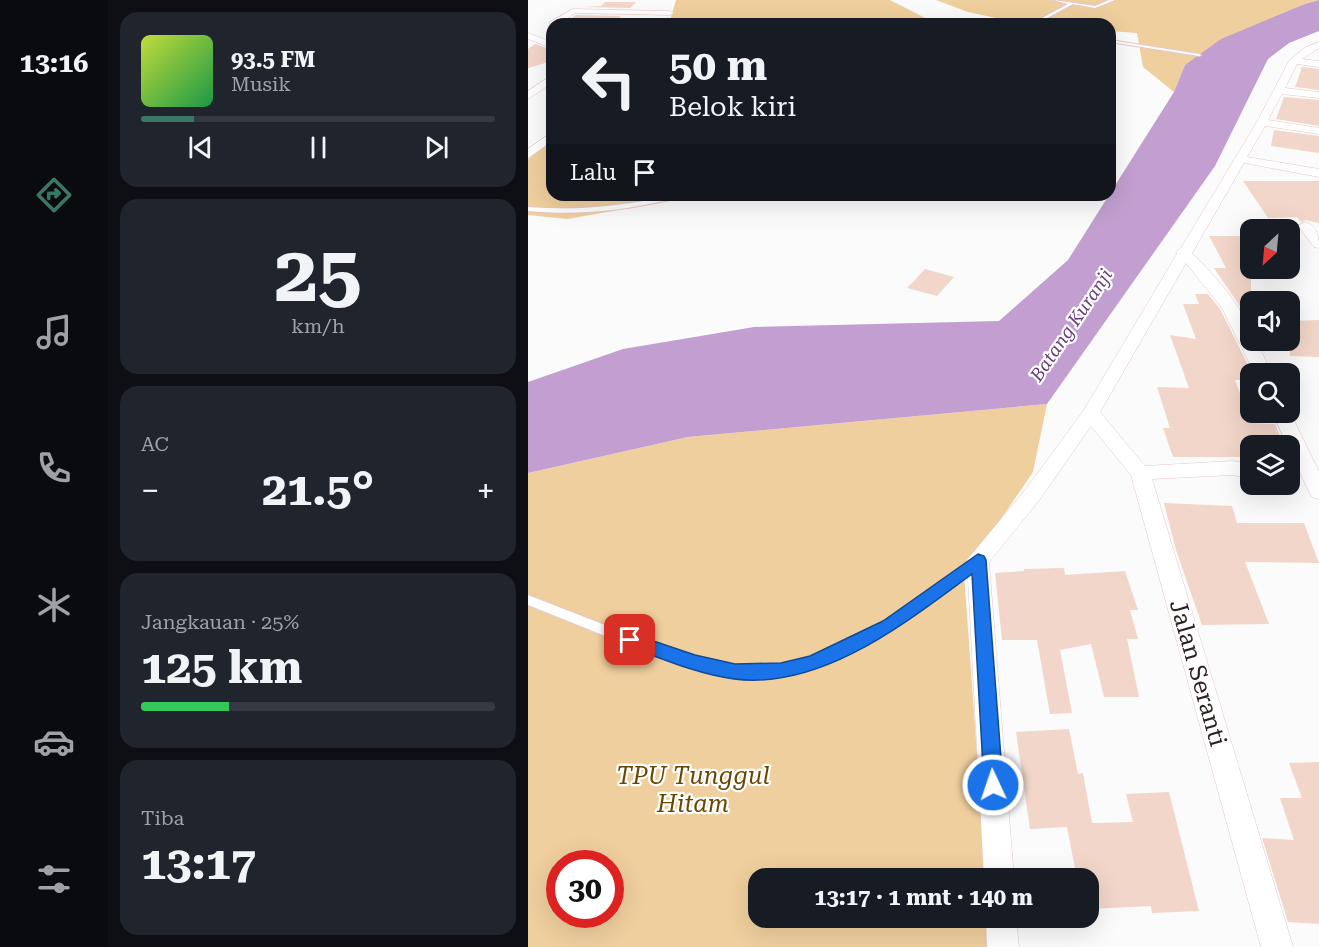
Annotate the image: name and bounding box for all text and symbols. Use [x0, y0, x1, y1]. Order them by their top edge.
text: 50 m [669, 41, 767, 90]
icon: left [570, 42, 648, 120]
text: 13:16 [20, 47, 88, 79]
text: 93.5 FM [231, 47, 315, 72]
text: Musik [231, 72, 291, 96]
text: Belok kiri [669, 91, 796, 123]
icon: previous [184, 131, 217, 164]
icon: pause [302, 131, 335, 164]
icon: next [420, 131, 453, 164]
icon: arrive [628, 156, 661, 189]
text: Lalu [570, 160, 616, 185]
icon: directions [33, 174, 75, 216]
north arrow [1240, 219, 1300, 279]
map controls [1240, 219, 1300, 495]
text: 25 [274, 229, 362, 320]
water label: Batang Kuranji [1025, 265, 1116, 386]
button: sound [1240, 291, 1300, 351]
icon: music [33, 311, 75, 353]
text: km/h [291, 314, 345, 338]
button: search [1240, 363, 1300, 423]
text: AC [141, 432, 169, 456]
button: layers [1240, 435, 1300, 495]
icon: phone [33, 447, 75, 489]
text: 21.5° [262, 463, 374, 516]
text: − [141, 471, 159, 510]
text: + [477, 471, 495, 510]
icon: climate [33, 584, 75, 626]
street label: Jalan Seranti [1164, 596, 1232, 750]
text: Jangkauan · 25% [141, 610, 299, 634]
pin [604, 614, 655, 665]
icon: arrive [613, 623, 646, 656]
text: 125 km [141, 641, 302, 694]
icon: car [33, 721, 75, 763]
position arrow [961, 753, 1025, 817]
park label: TPU Tunggul Hitam [616, 762, 770, 818]
text: Tiba [141, 806, 184, 830]
text: 13:17 [141, 837, 256, 890]
speed limit sign: 30 [546, 850, 624, 928]
icon: filters [33, 858, 75, 900]
text: 13:17 · 1 mnt · 140 m [814, 885, 1033, 910]

